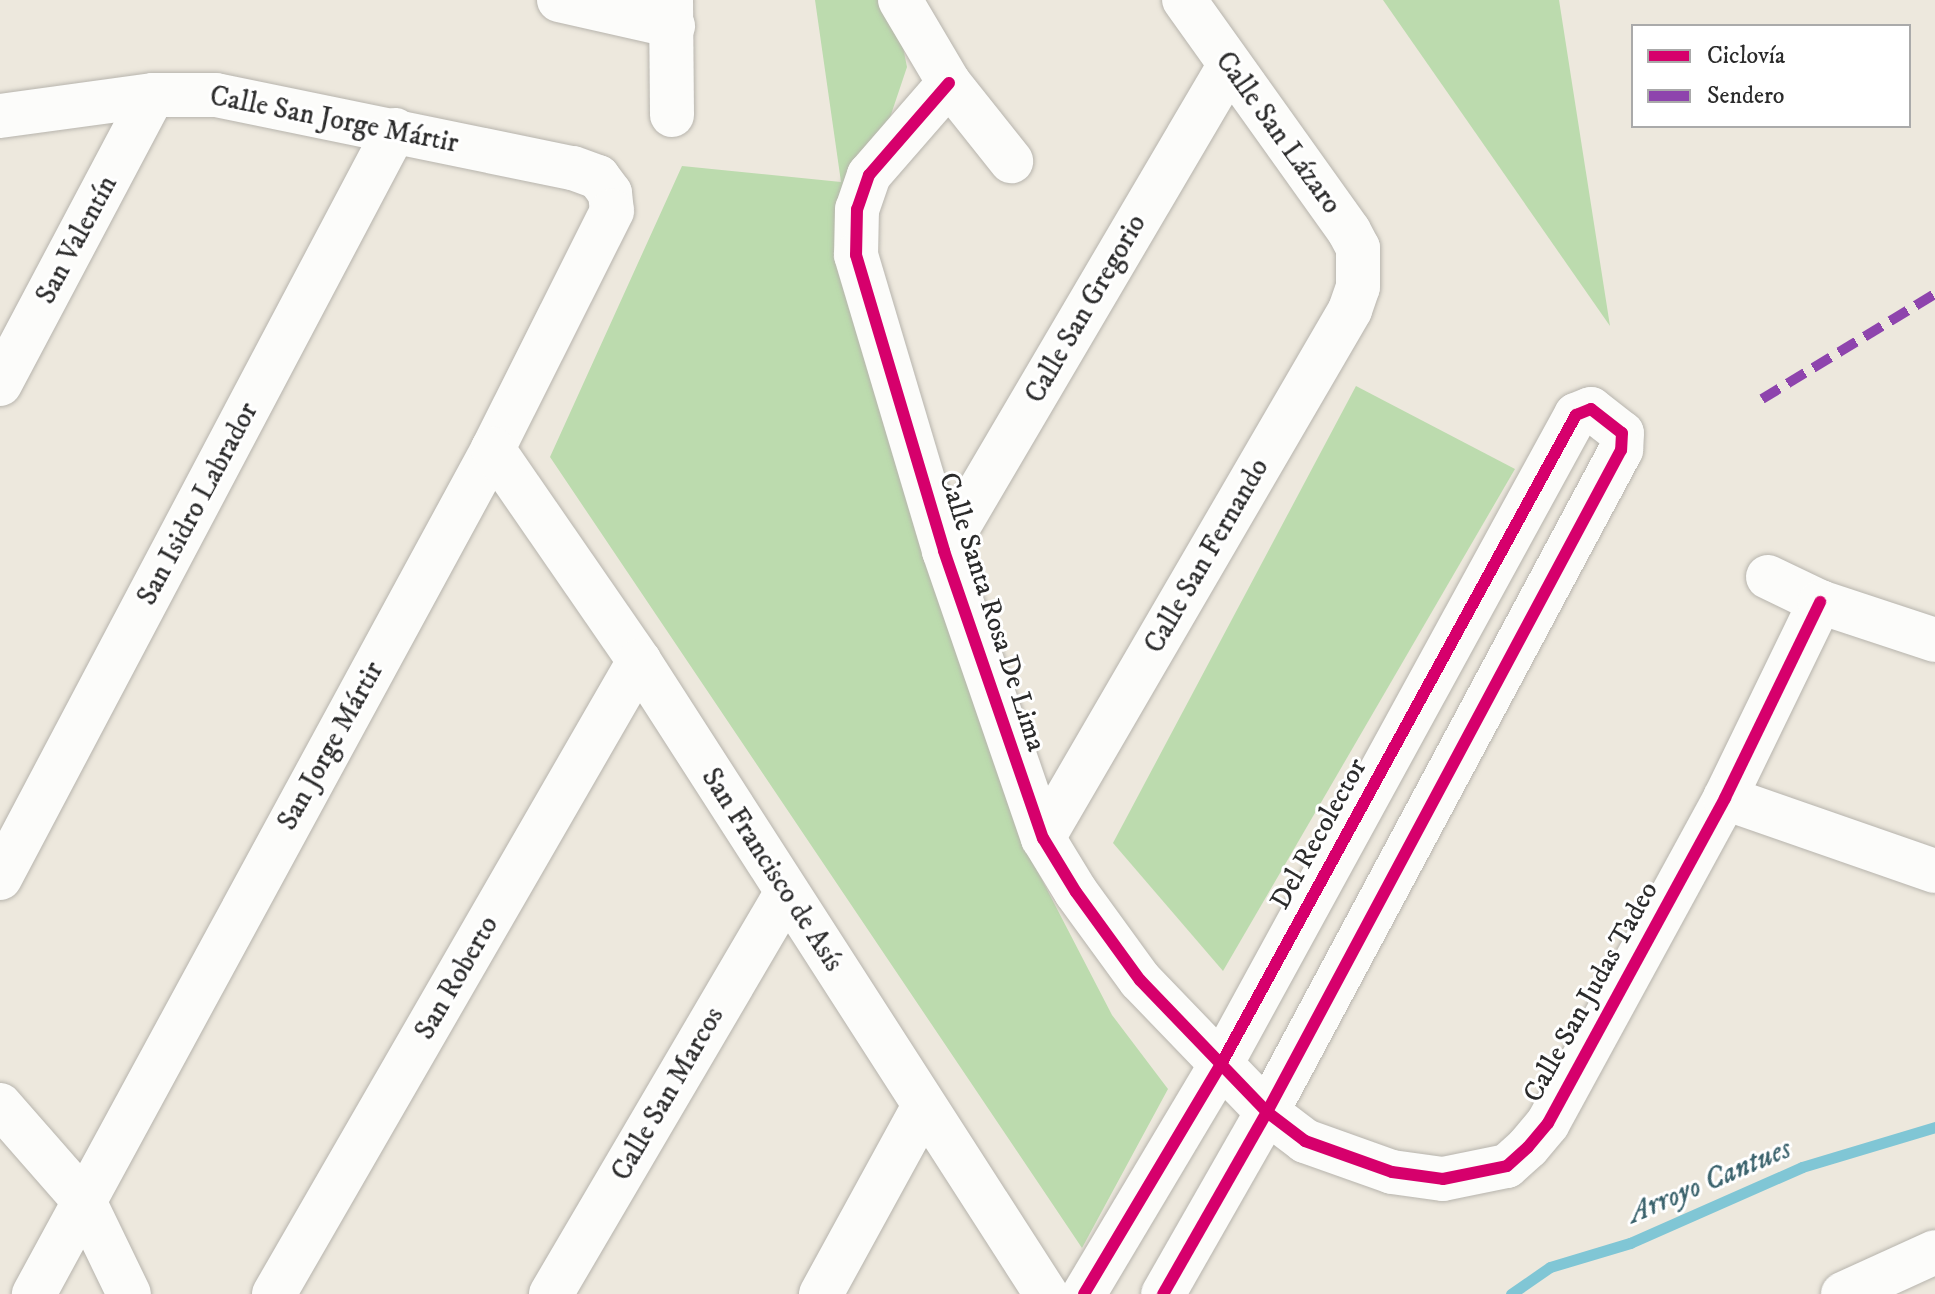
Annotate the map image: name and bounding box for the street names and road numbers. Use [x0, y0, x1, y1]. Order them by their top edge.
street label: Calle San Lázaro [1208, 45, 1348, 221]
street label: Calle San Jorge Mártir [207, 79, 461, 161]
street label: San Valentín [29, 170, 125, 310]
street label: Calle San Gregorio [1018, 209, 1154, 409]
street label: San Isidro Labrador [130, 397, 266, 611]
street label: Calle San Fernando [1138, 453, 1276, 659]
street label: Calle Santa Rosa De Lima [931, 468, 1053, 756]
street label: San Jorge Mártir [271, 656, 391, 836]
street label: Del Recolector [1264, 753, 1374, 915]
street label: San Francisco de Asís [694, 762, 850, 978]
street label: Calle San Judas Tadeo [1516, 876, 1666, 1108]
street label: San Roberto [408, 910, 506, 1046]
street label: Calle San Marcos [605, 1001, 731, 1187]

